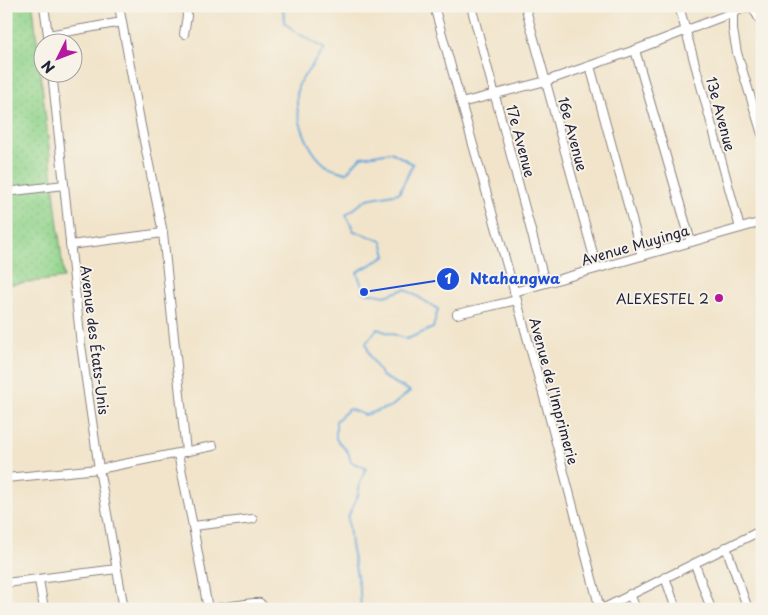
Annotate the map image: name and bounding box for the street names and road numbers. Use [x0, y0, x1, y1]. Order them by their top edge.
street label: 13e Avenue [701, 74, 741, 154]
street label: 16e Avenue [553, 95, 593, 174]
street label: 17e Avenue [501, 102, 541, 180]
street label: Avenue Muyinga [578, 219, 692, 270]
street label: Avenue des États-Unis [75, 264, 115, 416]
street label: Avenue de l'Imprimerie [524, 315, 584, 467]

